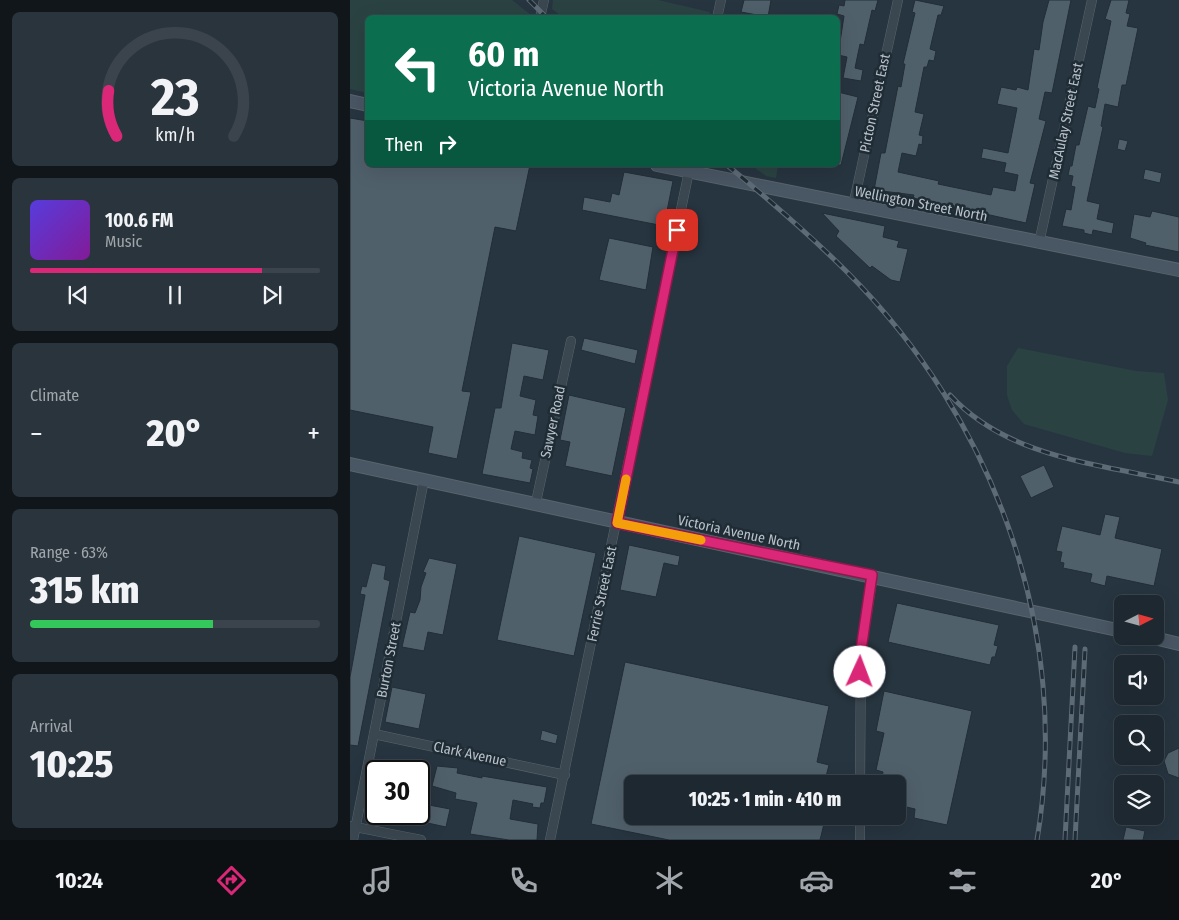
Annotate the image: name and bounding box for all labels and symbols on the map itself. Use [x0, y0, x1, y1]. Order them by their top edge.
street label: Picton Street East [856, 52, 894, 154]
street label: MacAulay Street East [1045, 61, 1087, 181]
street label: Wellington Street North [853, 183, 989, 225]
pin [656, 209, 698, 251]
street label: Sawyer Road [537, 384, 569, 460]
street label: Victoria Avenue North [676, 512, 802, 554]
street label: Ferrie Street East [584, 544, 621, 643]
north arrow [1114, 595, 1164, 645]
street label: Burton Street [373, 620, 405, 699]
position arrow [833, 645, 885, 697]
street label: Clark Avenue [432, 738, 508, 770]
speed limit sign: 30 [365, 760, 430, 825]

